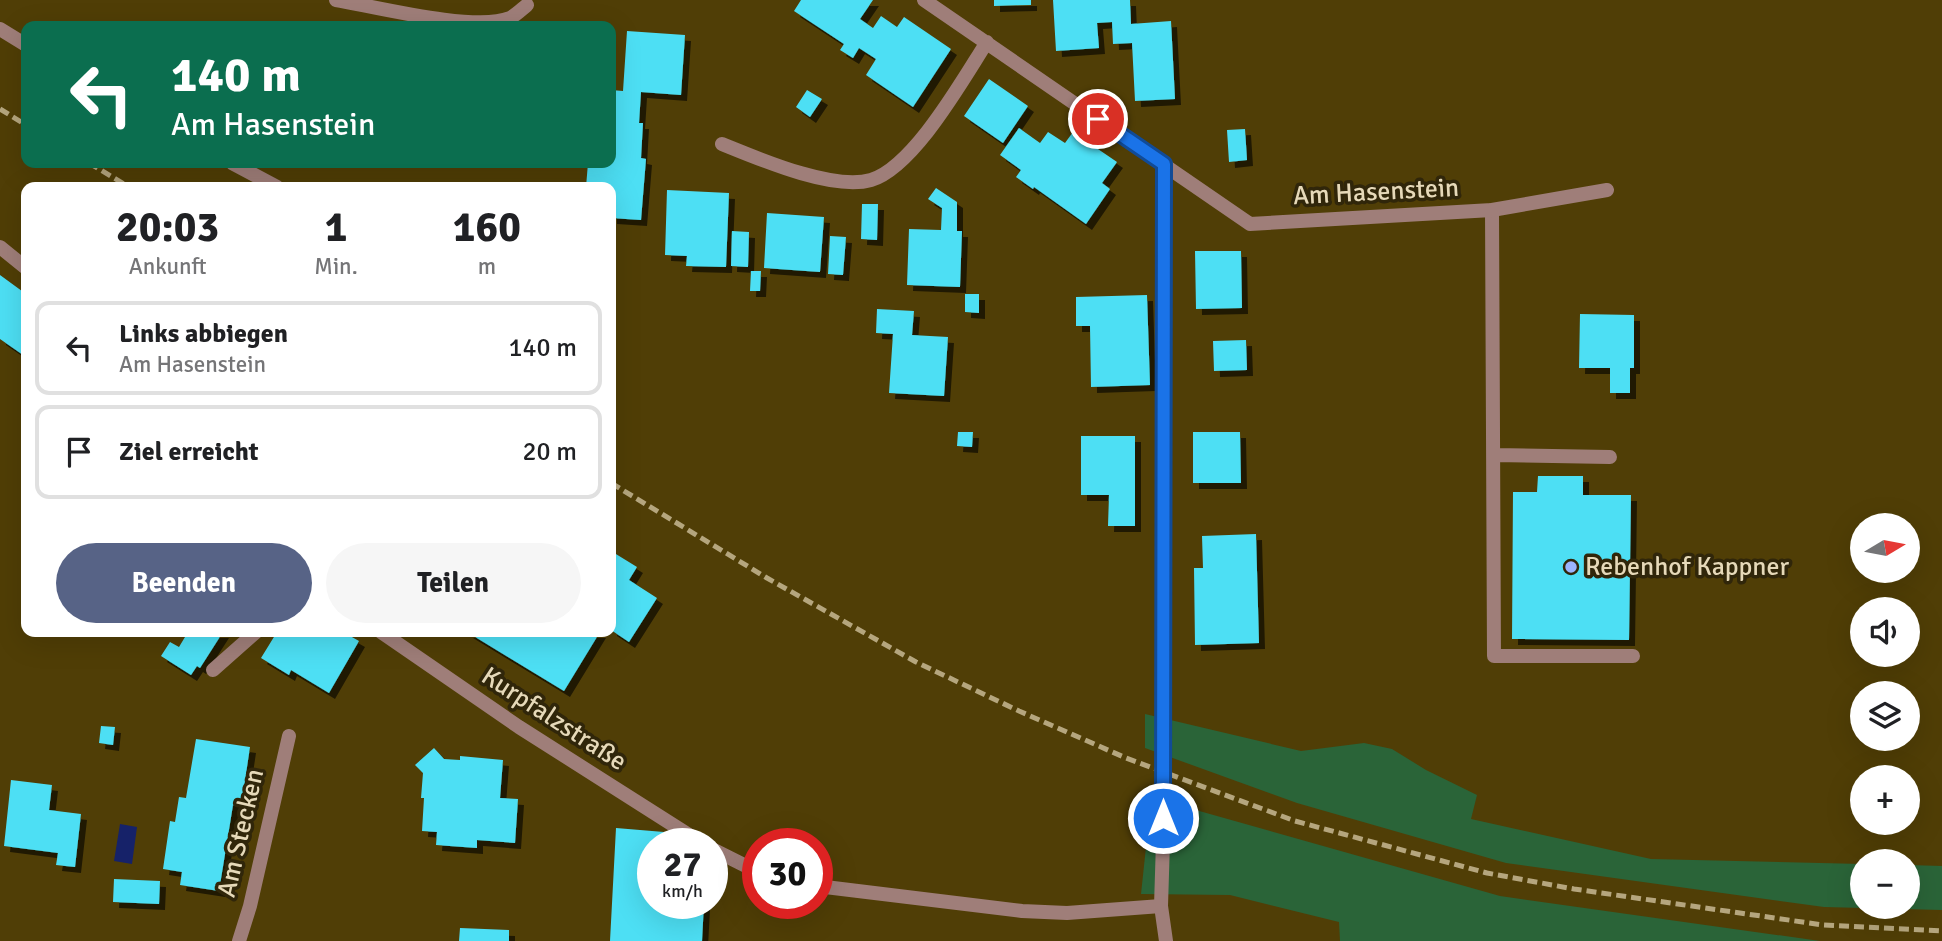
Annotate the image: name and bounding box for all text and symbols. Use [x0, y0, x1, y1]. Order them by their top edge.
text: 140 m [171, 45, 301, 105]
icon: left [56, 49, 147, 140]
pin [1068, 89, 1128, 149]
icon: arrive [1079, 100, 1117, 138]
text: Am Hasenstein [171, 105, 375, 144]
street label: Am Hasenstein [1292, 172, 1460, 212]
text: 20:03 [116, 202, 219, 253]
text: 1 [325, 202, 347, 253]
text: 160 [453, 202, 521, 253]
text: Ankunft [129, 252, 207, 281]
text: Min. [314, 252, 358, 281]
text: m [478, 252, 496, 281]
text: Links abbiegen [119, 318, 288, 350]
icon: left [60, 329, 98, 367]
text: 140 m [508, 332, 577, 364]
text: Am Hasenstein [119, 350, 266, 379]
icon: arrive [60, 433, 98, 471]
text: Ziel erreicht [119, 436, 259, 468]
text: 20 m [522, 436, 577, 468]
north arrow [1850, 513, 1920, 583]
map controls [1850, 513, 1920, 919]
button: Beenden [56, 543, 312, 623]
button: Teilen [326, 543, 581, 623]
place label: Rebenhof Kappner [1585, 551, 1790, 583]
marker: Rebenhof Kappner [1563, 559, 1579, 575]
button: sound [1850, 597, 1920, 667]
street label: Kurpfalzstraße [475, 660, 633, 778]
button: layers [1850, 681, 1920, 751]
button: + [1850, 765, 1920, 835]
street label: Am Stecken [211, 766, 271, 900]
position arrow [1126, 781, 1200, 855]
speed limit sign: 30 [742, 828, 833, 919]
text: 27 [664, 843, 701, 886]
button: − [1850, 849, 1920, 919]
text: km/h [662, 880, 703, 902]

